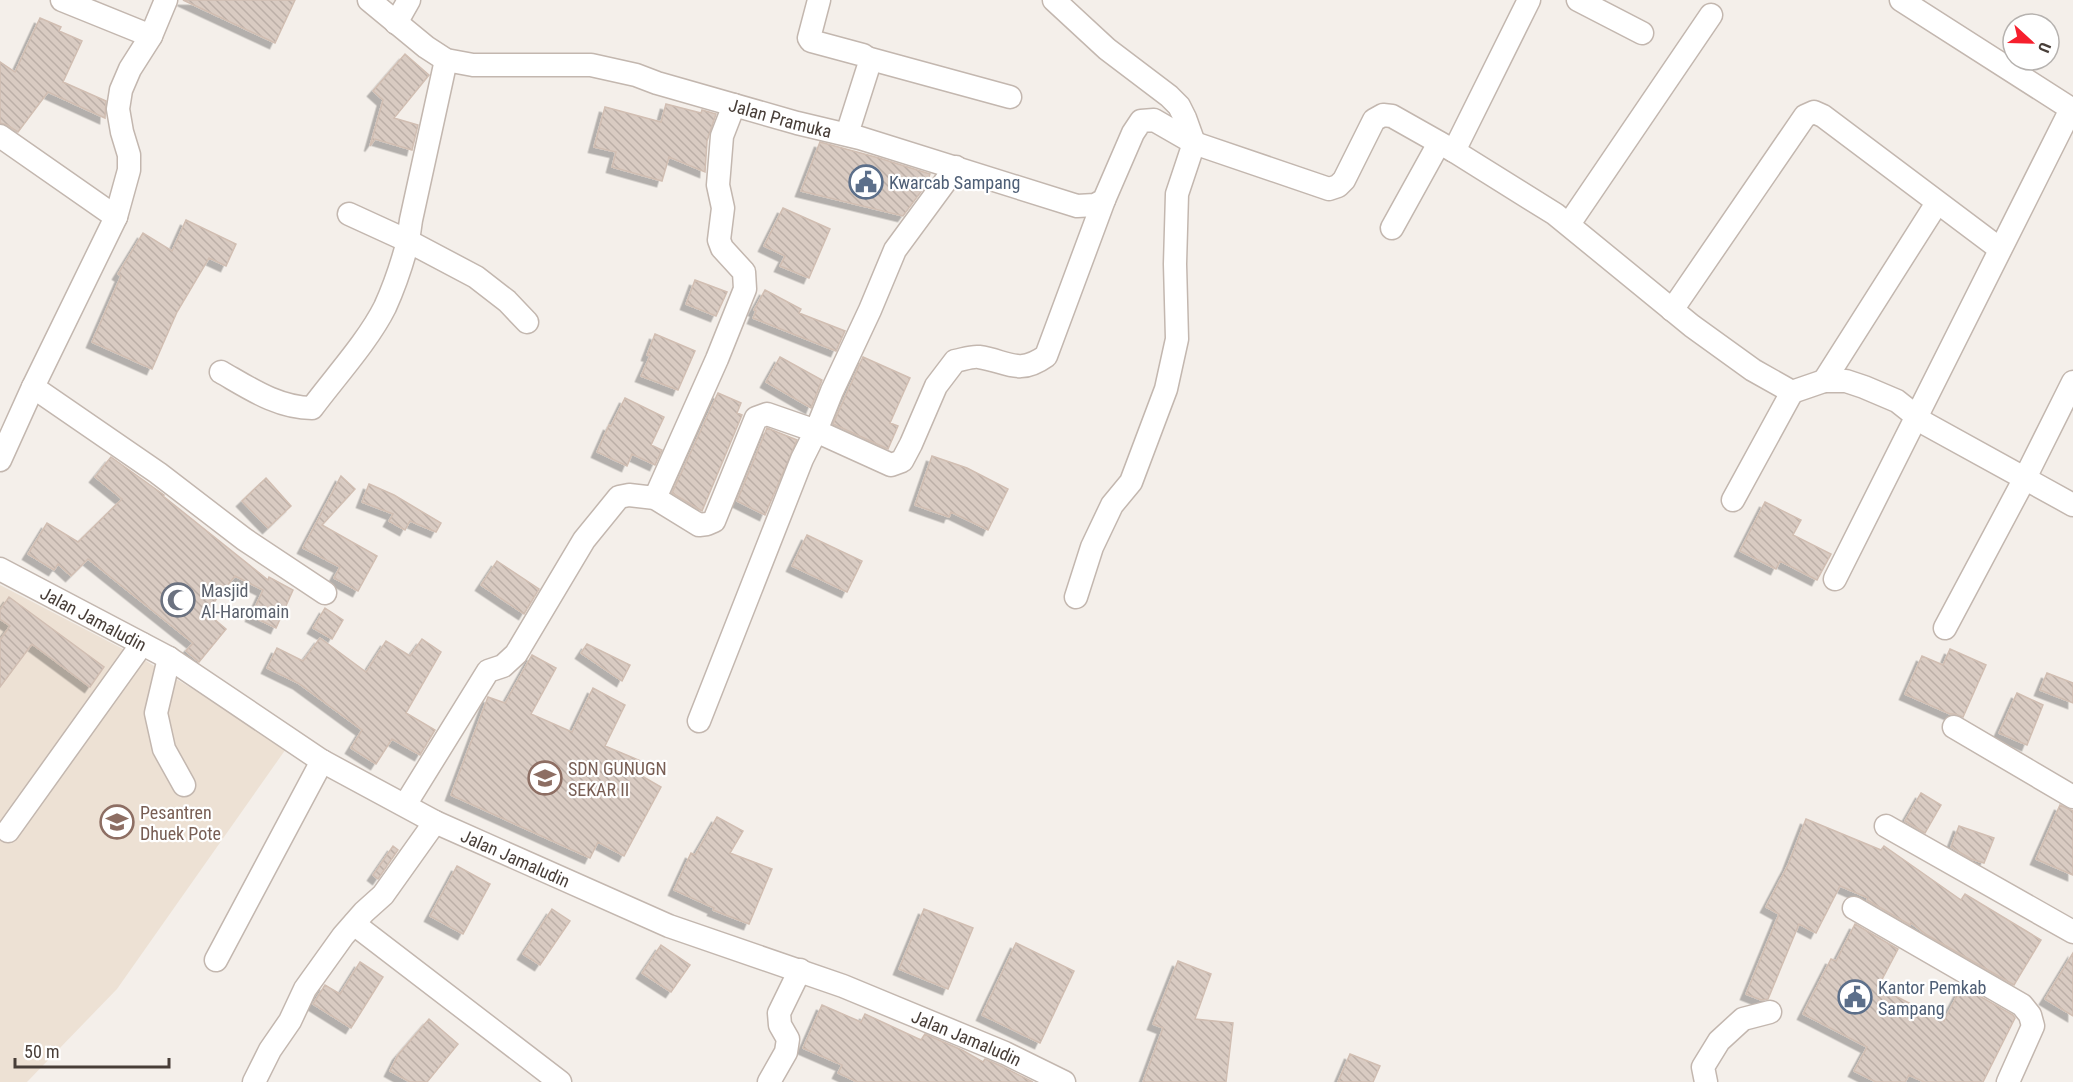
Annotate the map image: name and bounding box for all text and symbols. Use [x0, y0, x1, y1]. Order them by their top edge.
north arrow [2001, 12, 2061, 72]
text: U [2034, 40, 2055, 55]
street label: Jalan Pramuka [727, 94, 834, 141]
public building icon: Kwarcab Sampang [848, 164, 884, 200]
place label: Kwarcab Sampang [889, 172, 1020, 193]
place label: Masjid Al-Haromain [201, 580, 289, 622]
street label: Jalan Jamaludin [37, 582, 150, 655]
mosque icon: Masjid Al-Haromain [160, 582, 196, 618]
place label: SDN GUNUGN SEKAR II [568, 758, 667, 800]
school or university icon: SDN GUNUGN SEKAR II [527, 760, 563, 796]
place label: Pesantren Dhuek Pote [140, 802, 221, 844]
school or university icon: Pesantren Dhuek Pote [99, 804, 135, 840]
street label: Jalan Jamaludin [458, 824, 573, 891]
place label: Kantor Pemkab Sampang [1878, 977, 1987, 1019]
public building icon: Kantor Pemkab Sampang [1837, 979, 1873, 1015]
street label: Jalan Jamaludin [909, 1005, 1025, 1070]
scale bar [15, 1031, 170, 1069]
text: 50 m [24, 1041, 59, 1062]

